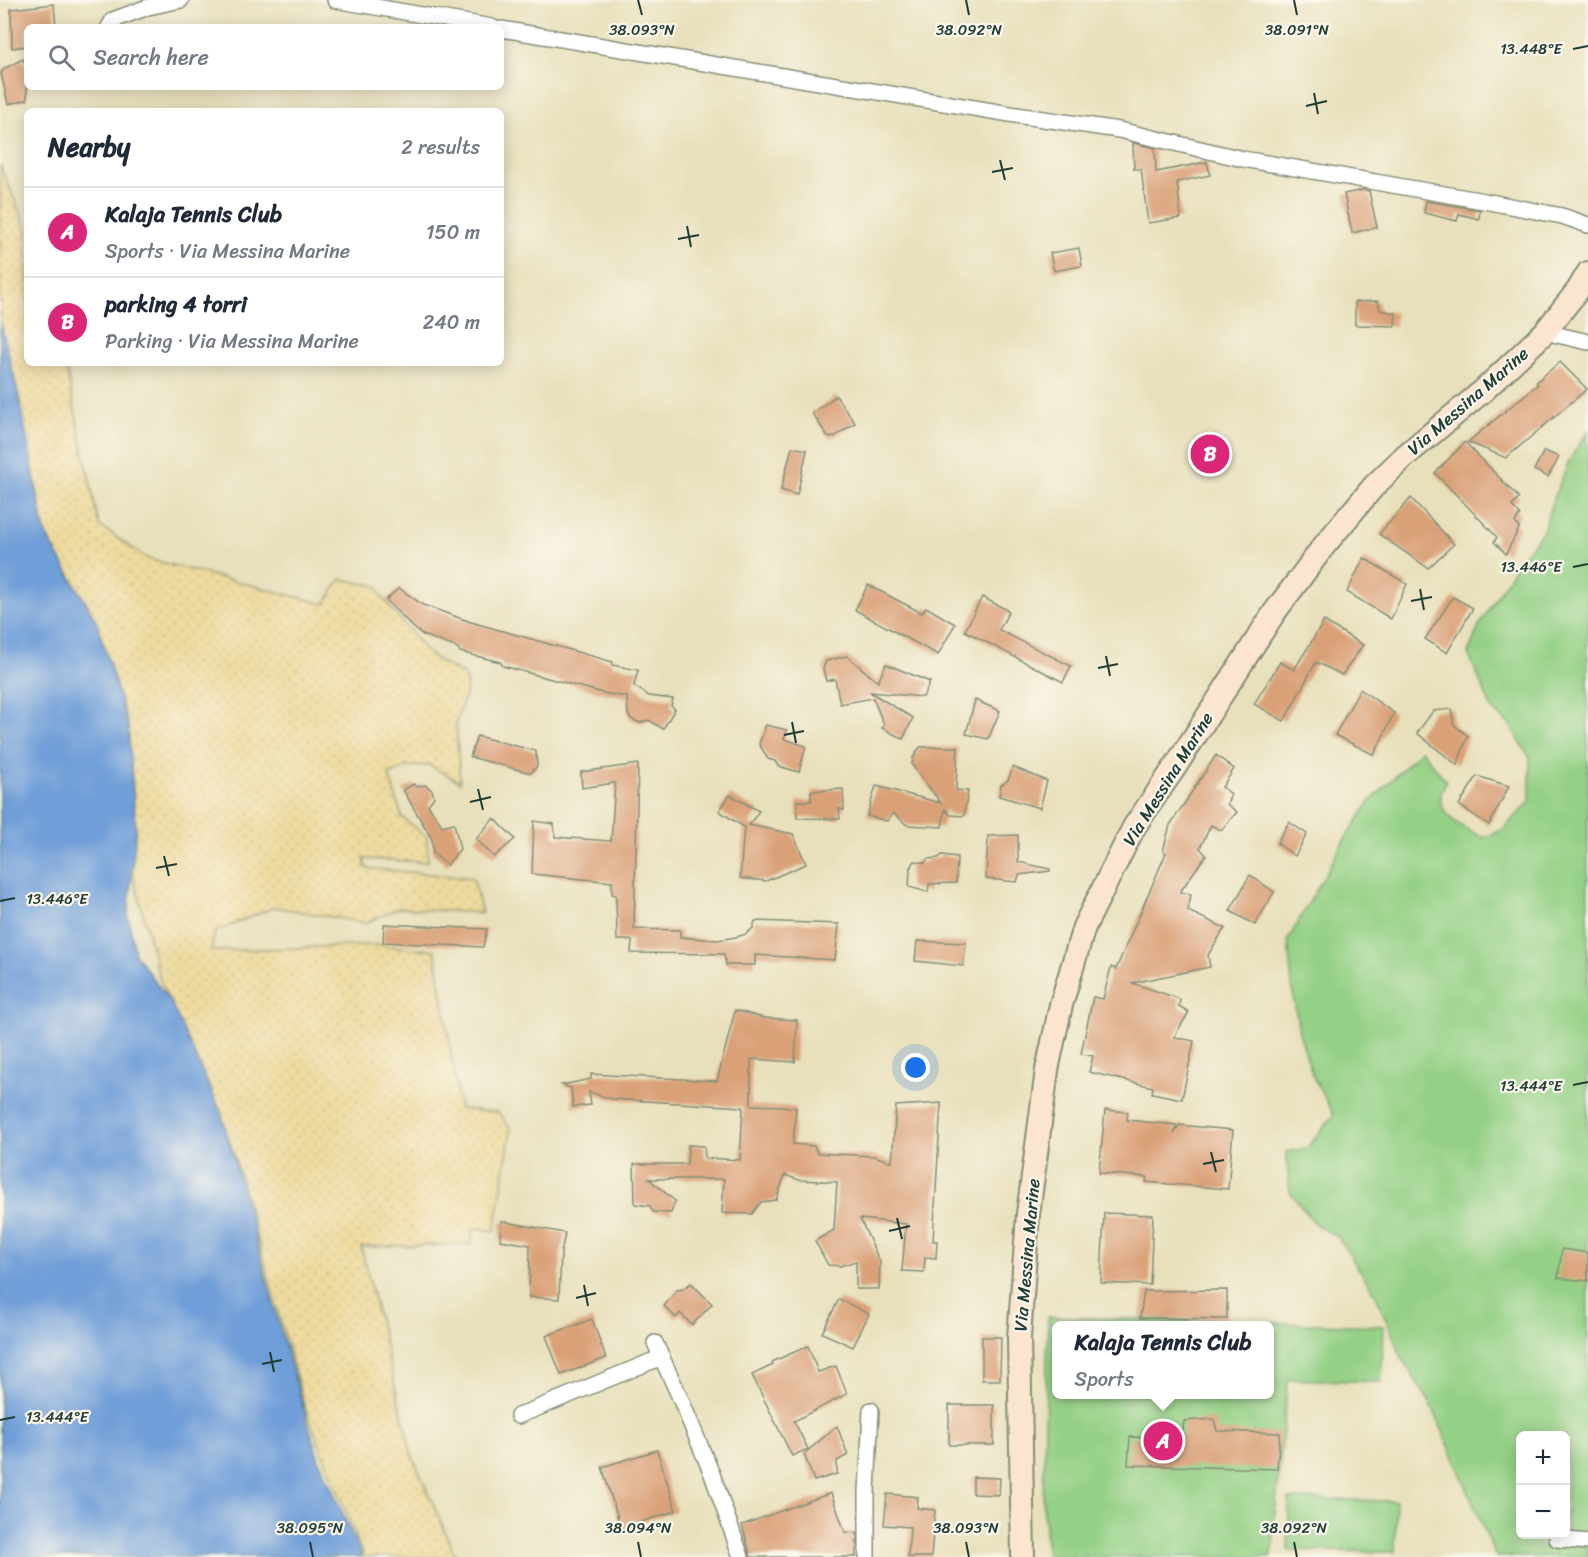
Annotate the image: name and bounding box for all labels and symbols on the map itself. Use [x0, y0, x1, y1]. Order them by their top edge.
text: 38.093°N [609, 17, 675, 43]
text: 38.092°N [936, 17, 1003, 43]
text: 38.091°N [1265, 17, 1329, 43]
text: 13.448°E [1500, 36, 1564, 62]
street label: Via Messina Marine [1400, 339, 1536, 463]
pin: B [1190, 432, 1230, 476]
text: 13.446°E [1500, 554, 1563, 580]
street label: Via Messina Marine [1114, 705, 1222, 853]
text: 13.446°E [26, 886, 89, 912]
your location [901, 1053, 930, 1082]
text: 13.444°E [1500, 1073, 1564, 1099]
street label: Via Messina Marine [1004, 1177, 1050, 1333]
text: 13.444°E [26, 1404, 90, 1430]
pin: A [1144, 1418, 1182, 1464]
text: 38.095°N [277, 1515, 344, 1541]
text: 38.094°N [605, 1515, 672, 1541]
text: 38.093°N [933, 1515, 999, 1541]
text: 38.092°N [1261, 1515, 1328, 1541]

